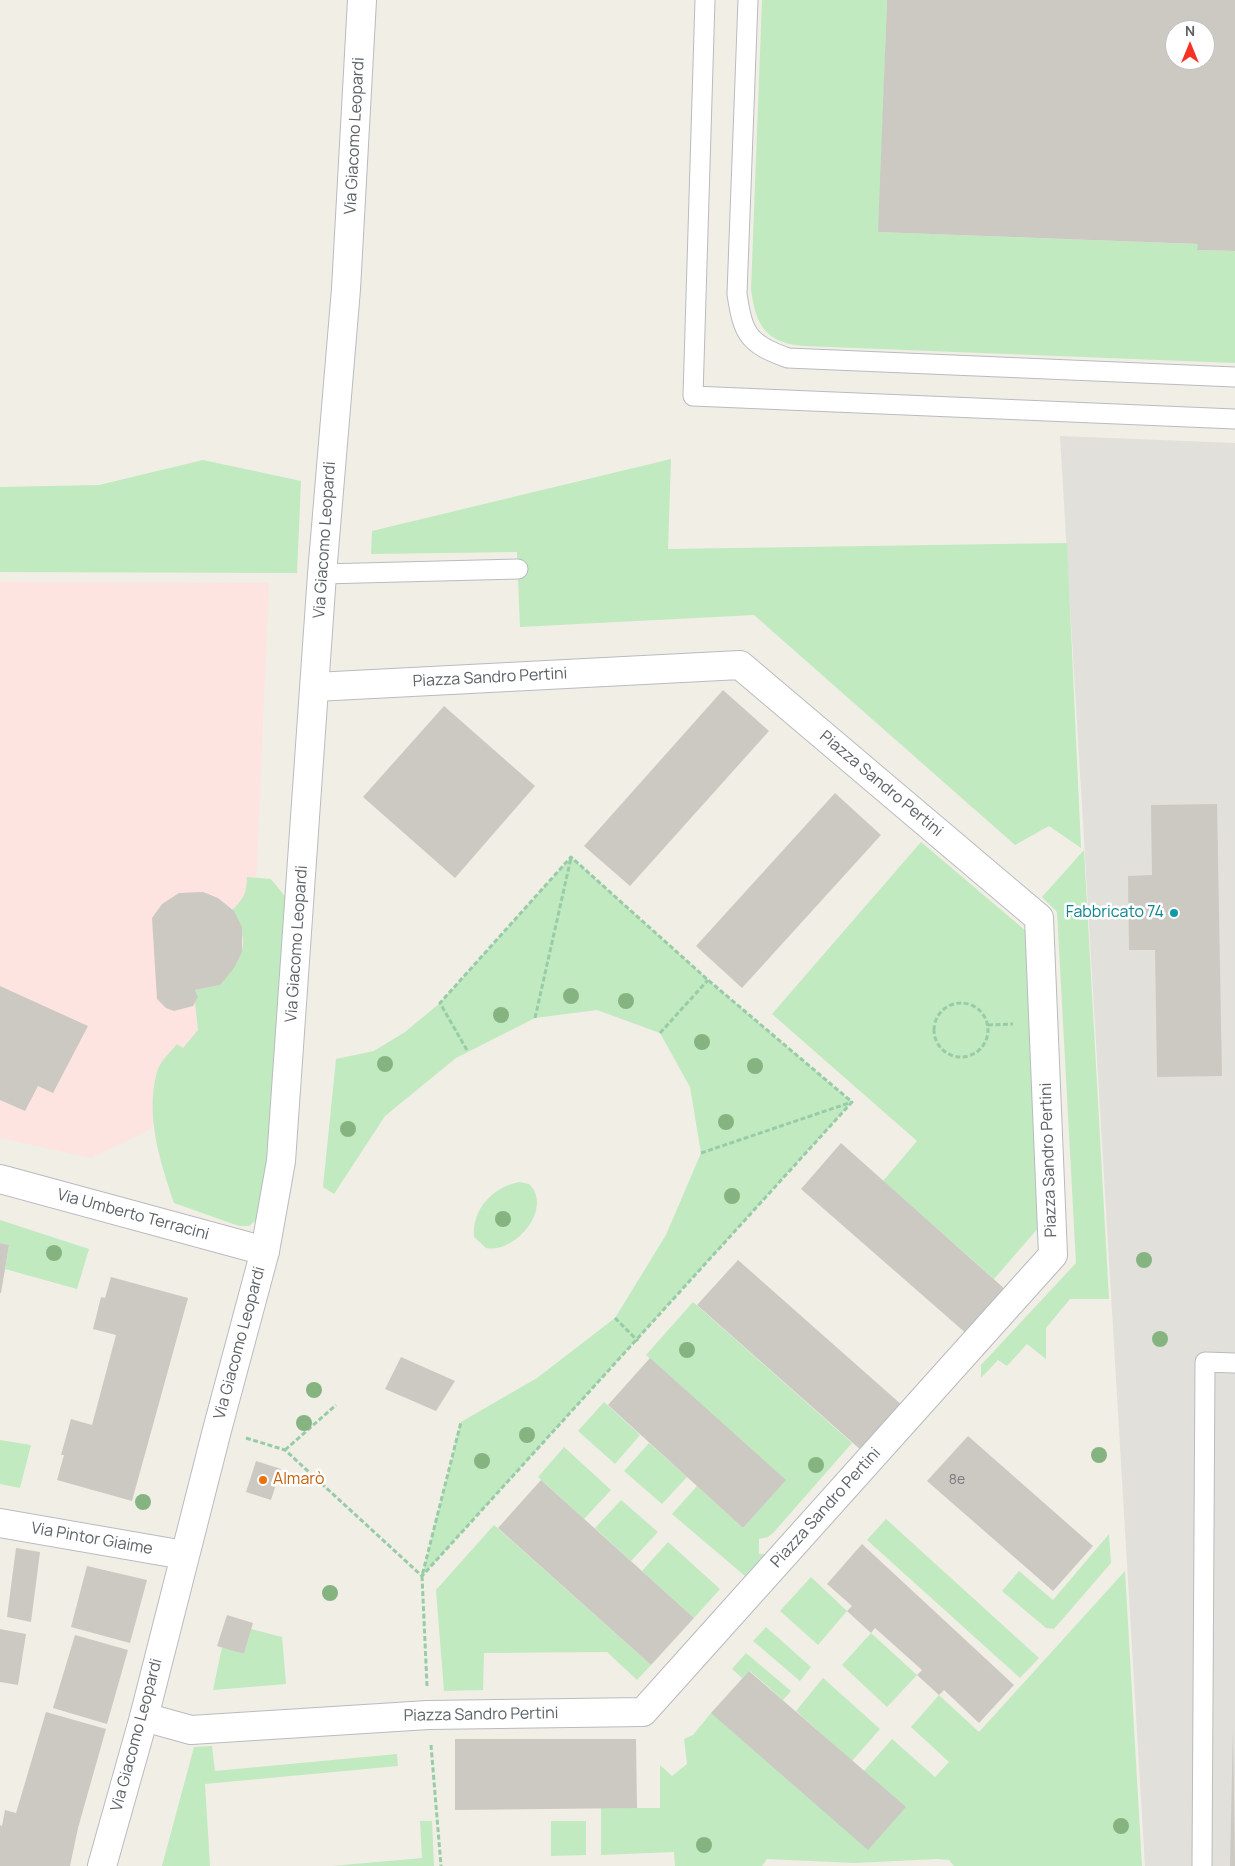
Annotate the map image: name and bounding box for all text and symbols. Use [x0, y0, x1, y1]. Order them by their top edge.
north arrow [1165, 20, 1215, 70]
text: N [1185, 21, 1195, 40]
street label: Via Giacomo Leopardi [341, 57, 369, 215]
street label: Via Giacomo Leopardi [310, 461, 340, 619]
street label: Piazza Sandro Pertini [412, 664, 568, 692]
street label: Piazza Sandro Pertini [815, 727, 947, 841]
street label: Via Giacomo Leopardi [282, 865, 312, 1023]
place label: Fabbricato 74 [1066, 903, 1164, 923]
marker: Fabbricato 74 [1168, 907, 1180, 919]
street label: Piazza Sandro Pertini [1037, 1082, 1061, 1238]
street label: Via Umberto Terracini [55, 1185, 211, 1245]
street label: Via Giacomo Leopardi [210, 1264, 270, 1422]
street label: Piazza Sandro Pertini [767, 1444, 885, 1572]
place label: Almarò [273, 1470, 324, 1490]
house number: 8e [949, 1472, 965, 1488]
marker: Almarò [257, 1474, 269, 1486]
street label: Via Pintor Giaime [30, 1519, 154, 1559]
street label: Via Giacomo Leopardi [107, 1656, 167, 1814]
street label: Piazza Sandro Pertini [403, 1704, 559, 1726]

